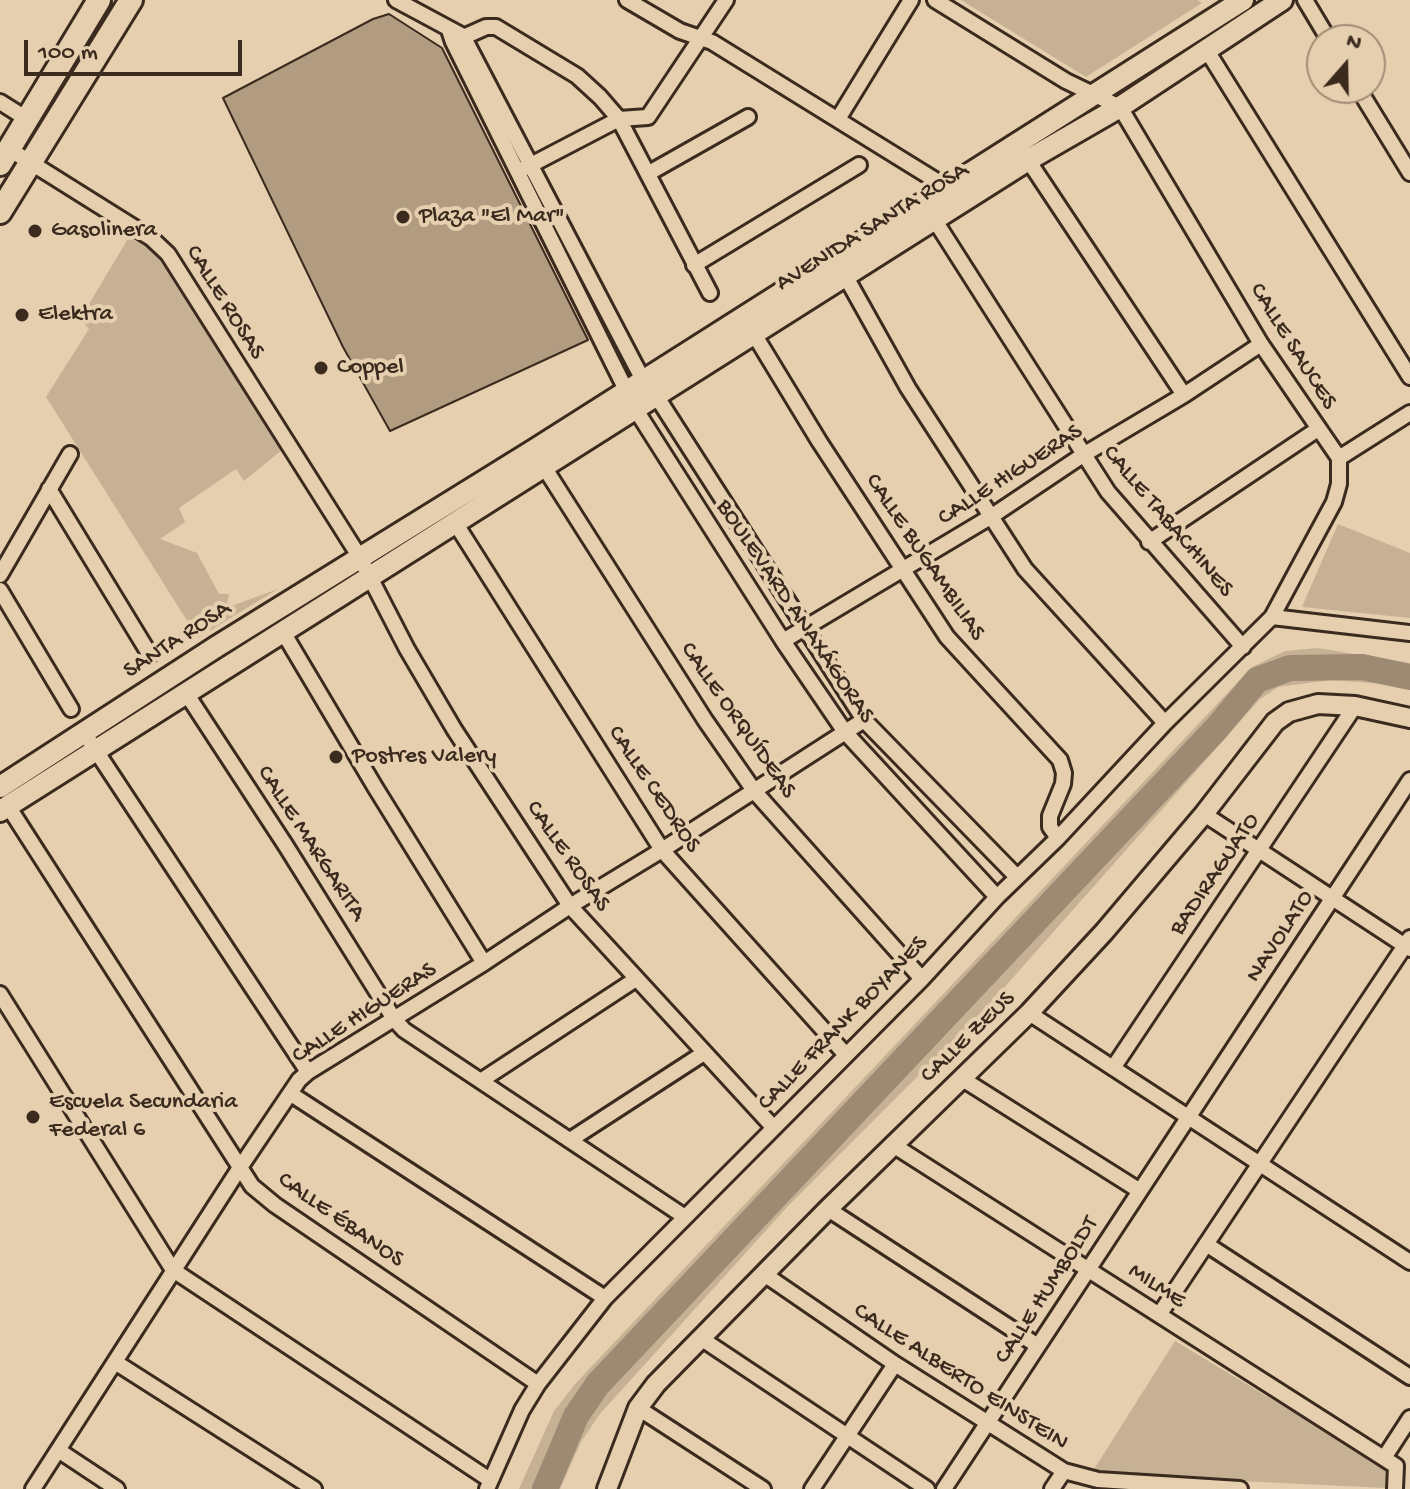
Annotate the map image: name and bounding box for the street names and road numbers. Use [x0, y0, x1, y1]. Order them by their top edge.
street label: AVENIDA SANTA ROSA [771, 157, 975, 299]
street label: CALLE ROSAS [178, 241, 270, 365]
street label: CALLE SAUCES [1242, 278, 1342, 416]
street label: CALLE HIGUERAS [933, 419, 1089, 533]
street label: CALLE TABACHINES [1095, 440, 1239, 604]
street label: CALLE BUGAMBILIAS [857, 469, 991, 647]
street label: BOULEVARD ANAXÁGORAS [708, 495, 880, 729]
street label: SANTA ROSA [119, 596, 237, 686]
street label: CALLE ORQUÍDEAS [672, 637, 802, 805]
street label: CALLE CEDROS [600, 721, 706, 859]
street label: CALLE MARGARITA [249, 761, 371, 927]
street label: CALLE ROSAS [518, 796, 616, 918]
street label: BADIRAGUATO [1165, 808, 1267, 942]
street label: NAVOLATO [1241, 885, 1321, 989]
street label: CALLE FRANK BOYANES [753, 930, 935, 1118]
street label: CALLE HIGUERAS [287, 957, 443, 1071]
street label: CALLE ZEUS [916, 986, 1022, 1090]
street label: CALLE ÉBANOS [271, 1167, 409, 1275]
street label: CALLE HUMBOLDT [990, 1212, 1106, 1370]
street label: MILME [1122, 1258, 1190, 1316]
street label: CALLE ALBERTO EINSTEIN [847, 1298, 1073, 1458]

